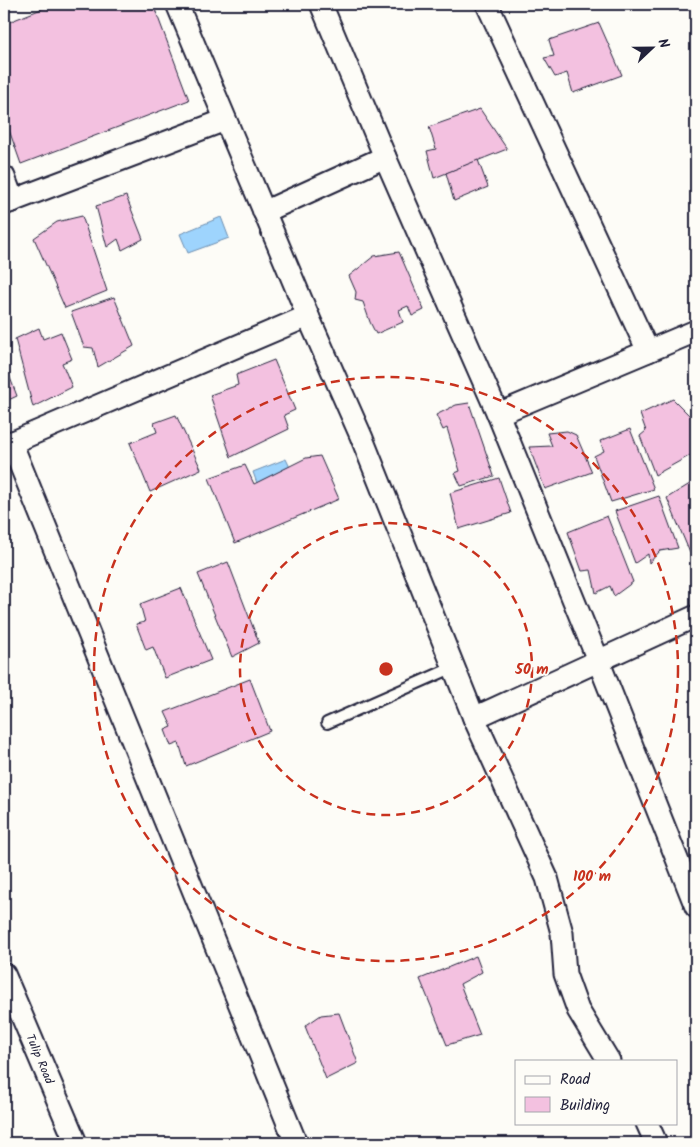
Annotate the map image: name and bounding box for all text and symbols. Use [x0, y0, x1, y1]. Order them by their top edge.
north arrow [628, 22, 678, 72]
text: N [651, 35, 675, 52]
text: 50 m [514, 658, 549, 682]
centre of rings [377, 660, 395, 678]
text: 100 m [573, 865, 611, 889]
street label: Tulip Road [21, 1031, 59, 1088]
legend [515, 1060, 678, 1124]
text: Road [560, 1068, 591, 1092]
text: Building [560, 1094, 610, 1118]

